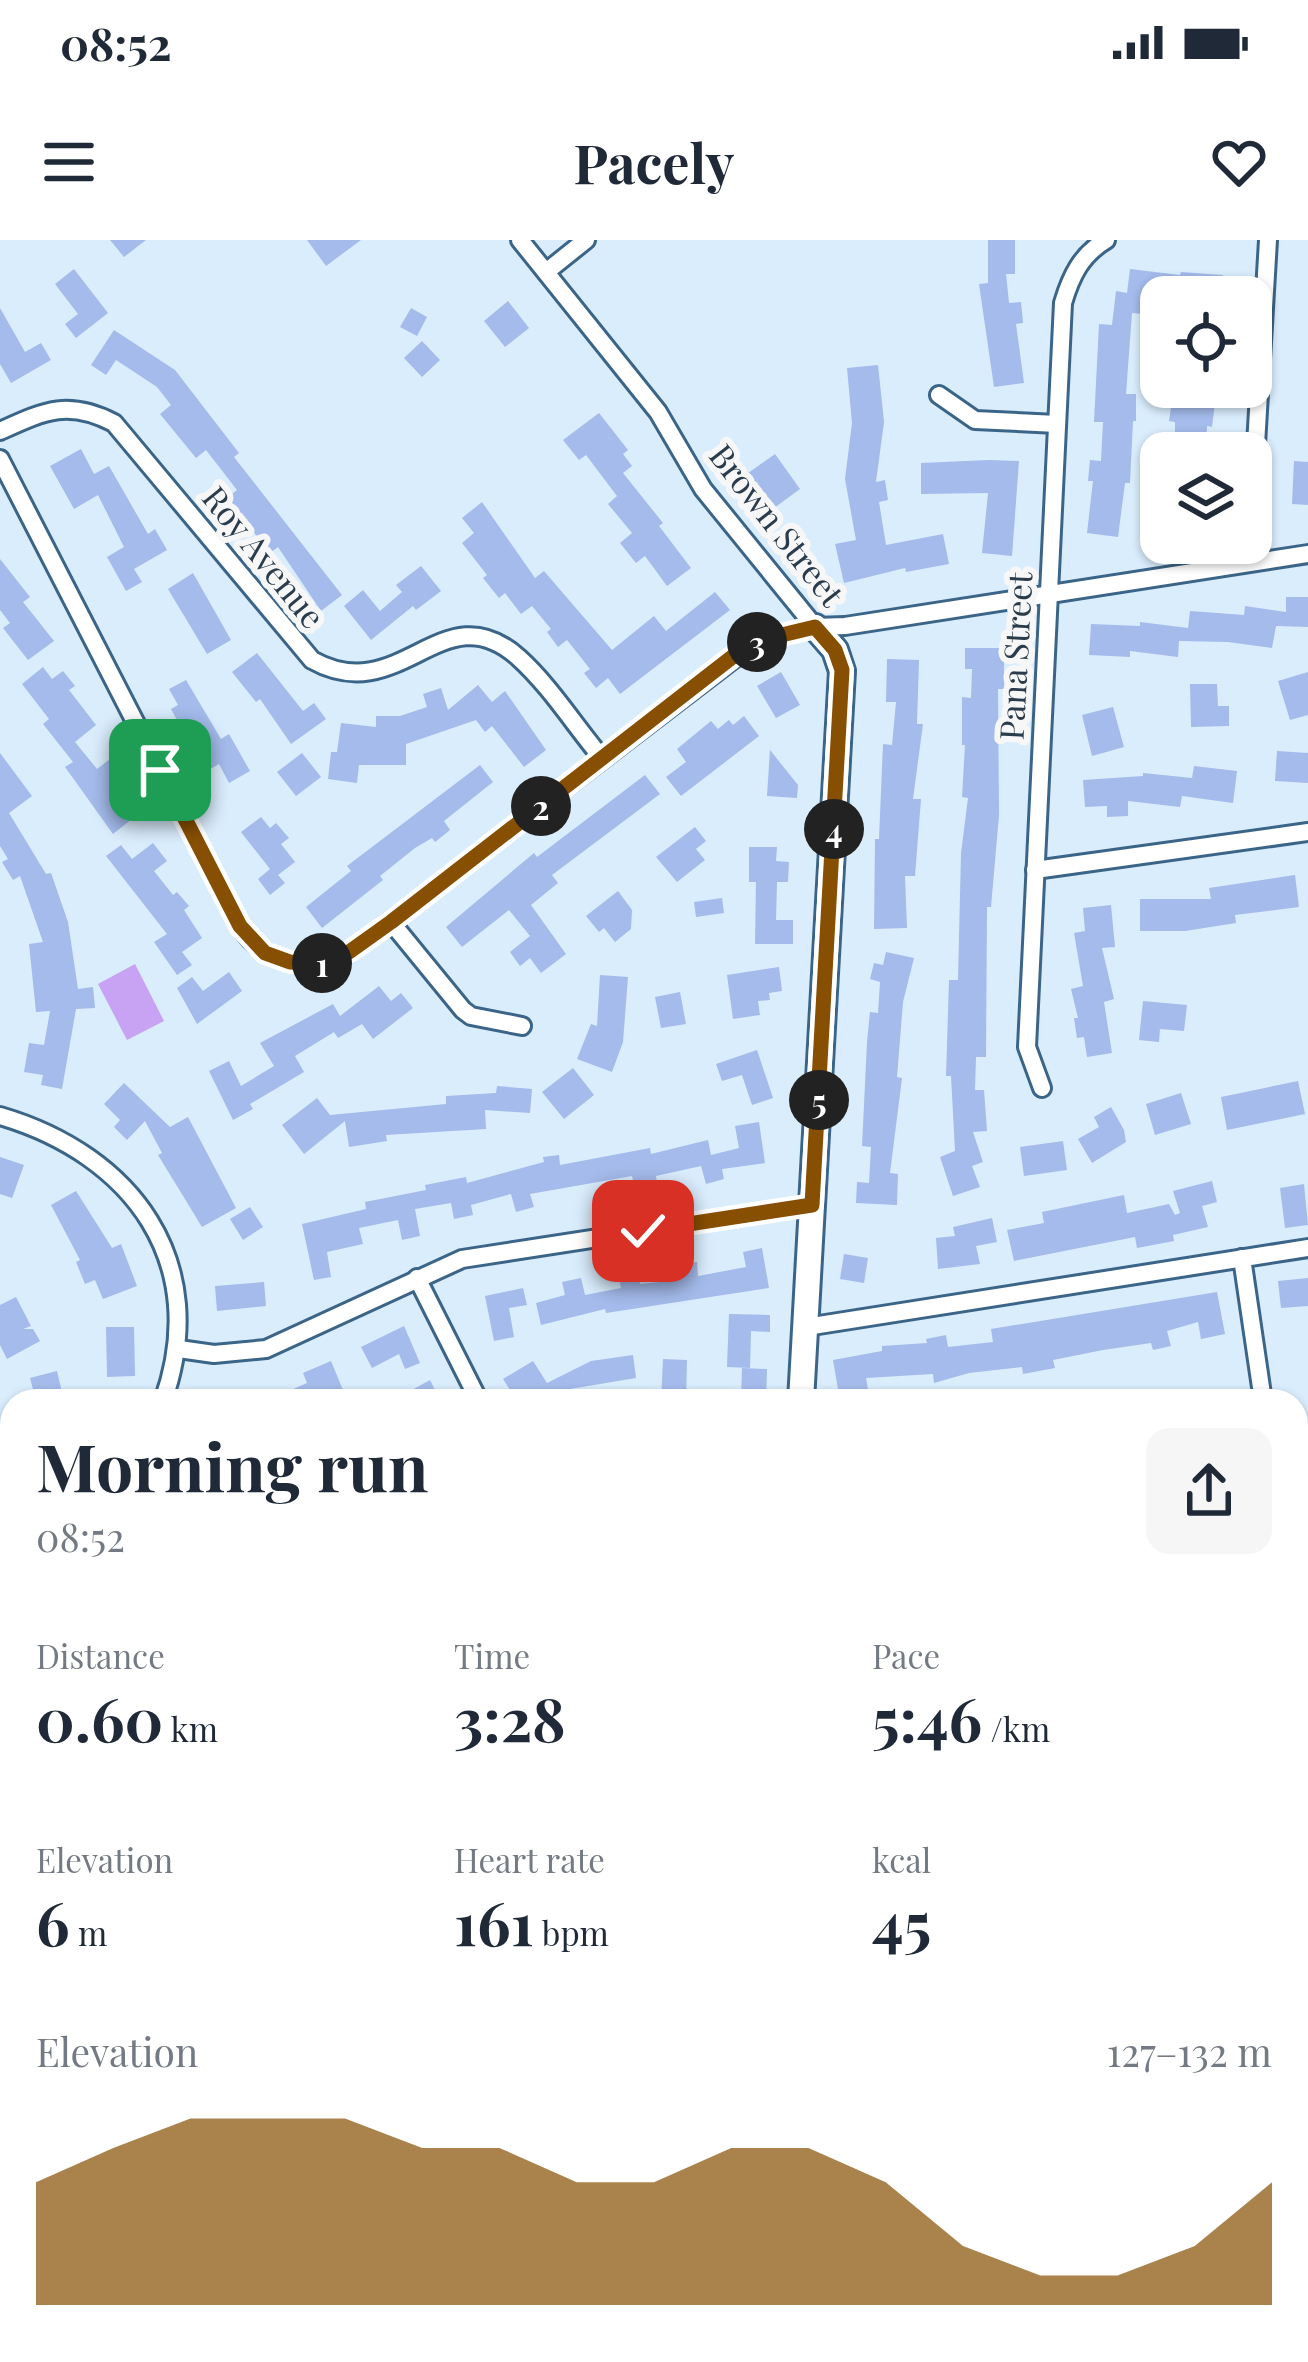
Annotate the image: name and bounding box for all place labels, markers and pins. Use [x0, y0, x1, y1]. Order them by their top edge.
pin: 3 [727, 612, 787, 672]
pin [109, 719, 211, 821]
pin: 2 [511, 776, 571, 836]
pin: 4 [804, 799, 864, 859]
pin: 1 [292, 933, 352, 993]
pin: 5 [789, 1070, 849, 1130]
pin [592, 1180, 694, 1282]

